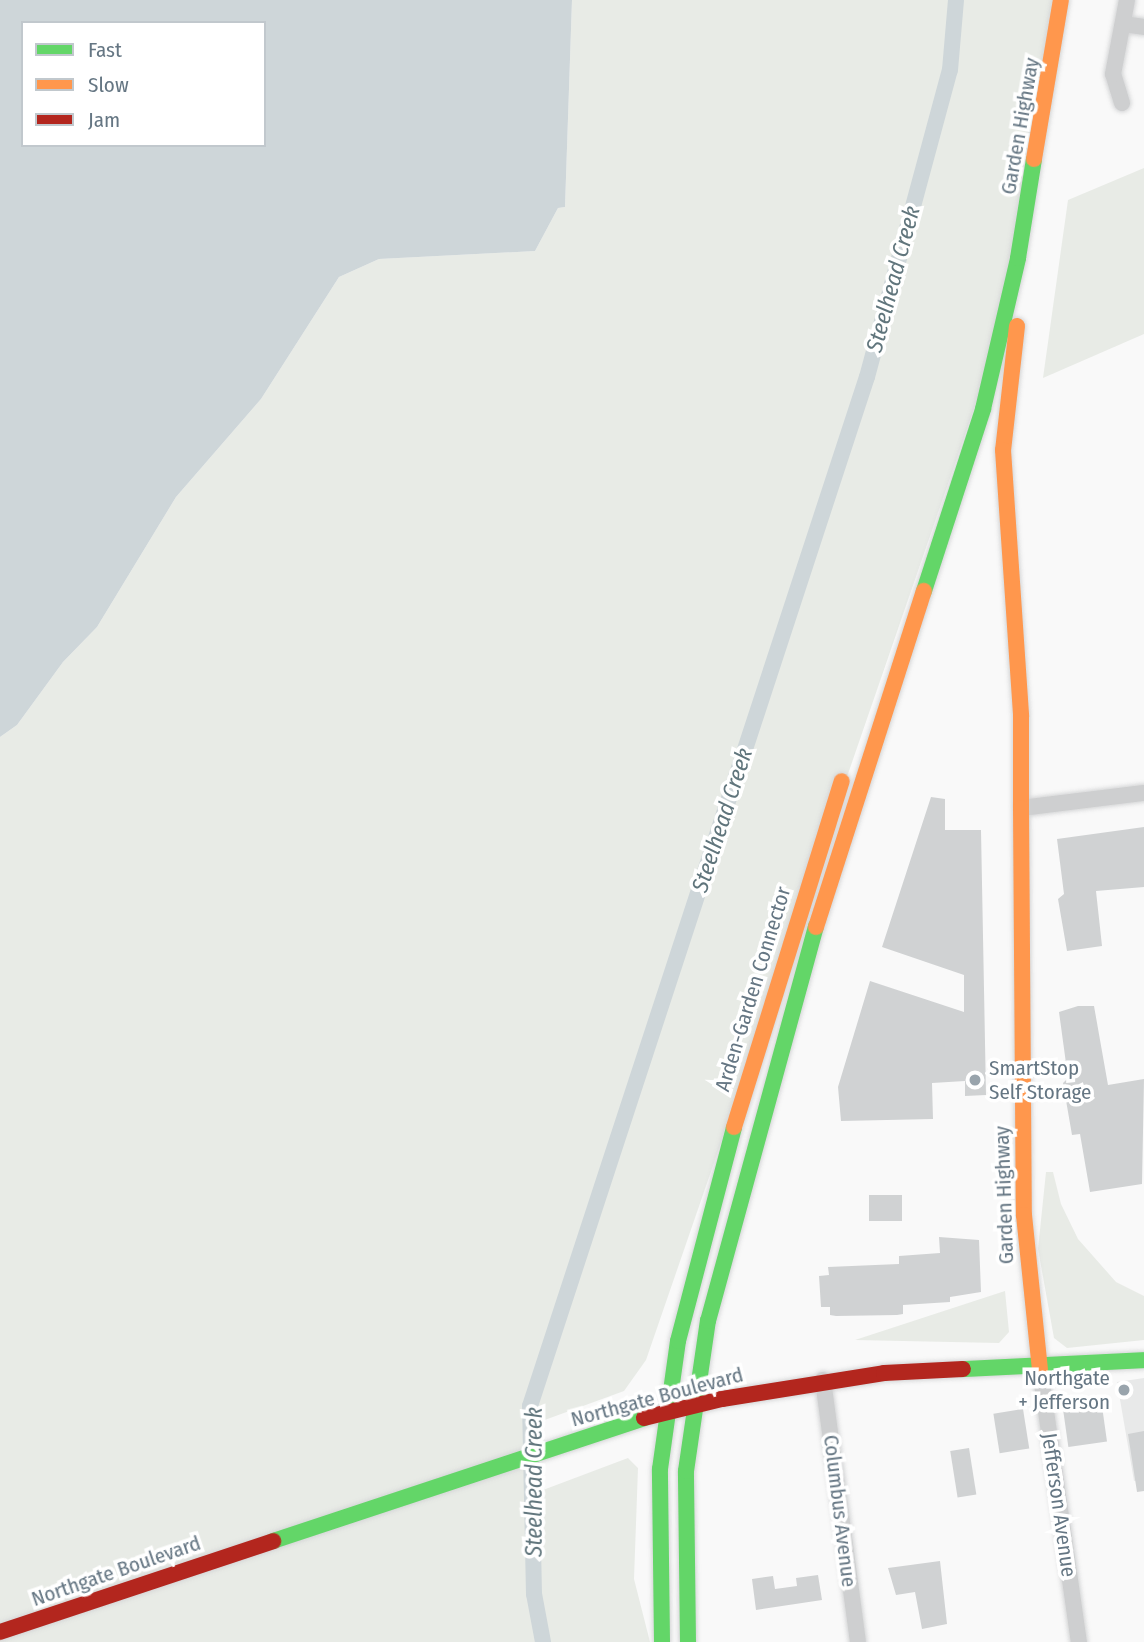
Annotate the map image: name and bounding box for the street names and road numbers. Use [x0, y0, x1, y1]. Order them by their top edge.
street label: Garden Highway [996, 56, 1044, 196]
street label: Arden-Garden Connector [710, 884, 796, 1094]
street label: Garden Highway [989, 1125, 1019, 1265]
street label: Northgate Boulevard [568, 1362, 746, 1432]
street label: Jefferson Avenue [1036, 1431, 1082, 1579]
street label: Columbus Avenue [818, 1433, 862, 1589]
street label: Northgate Boulevard [28, 1530, 204, 1612]

